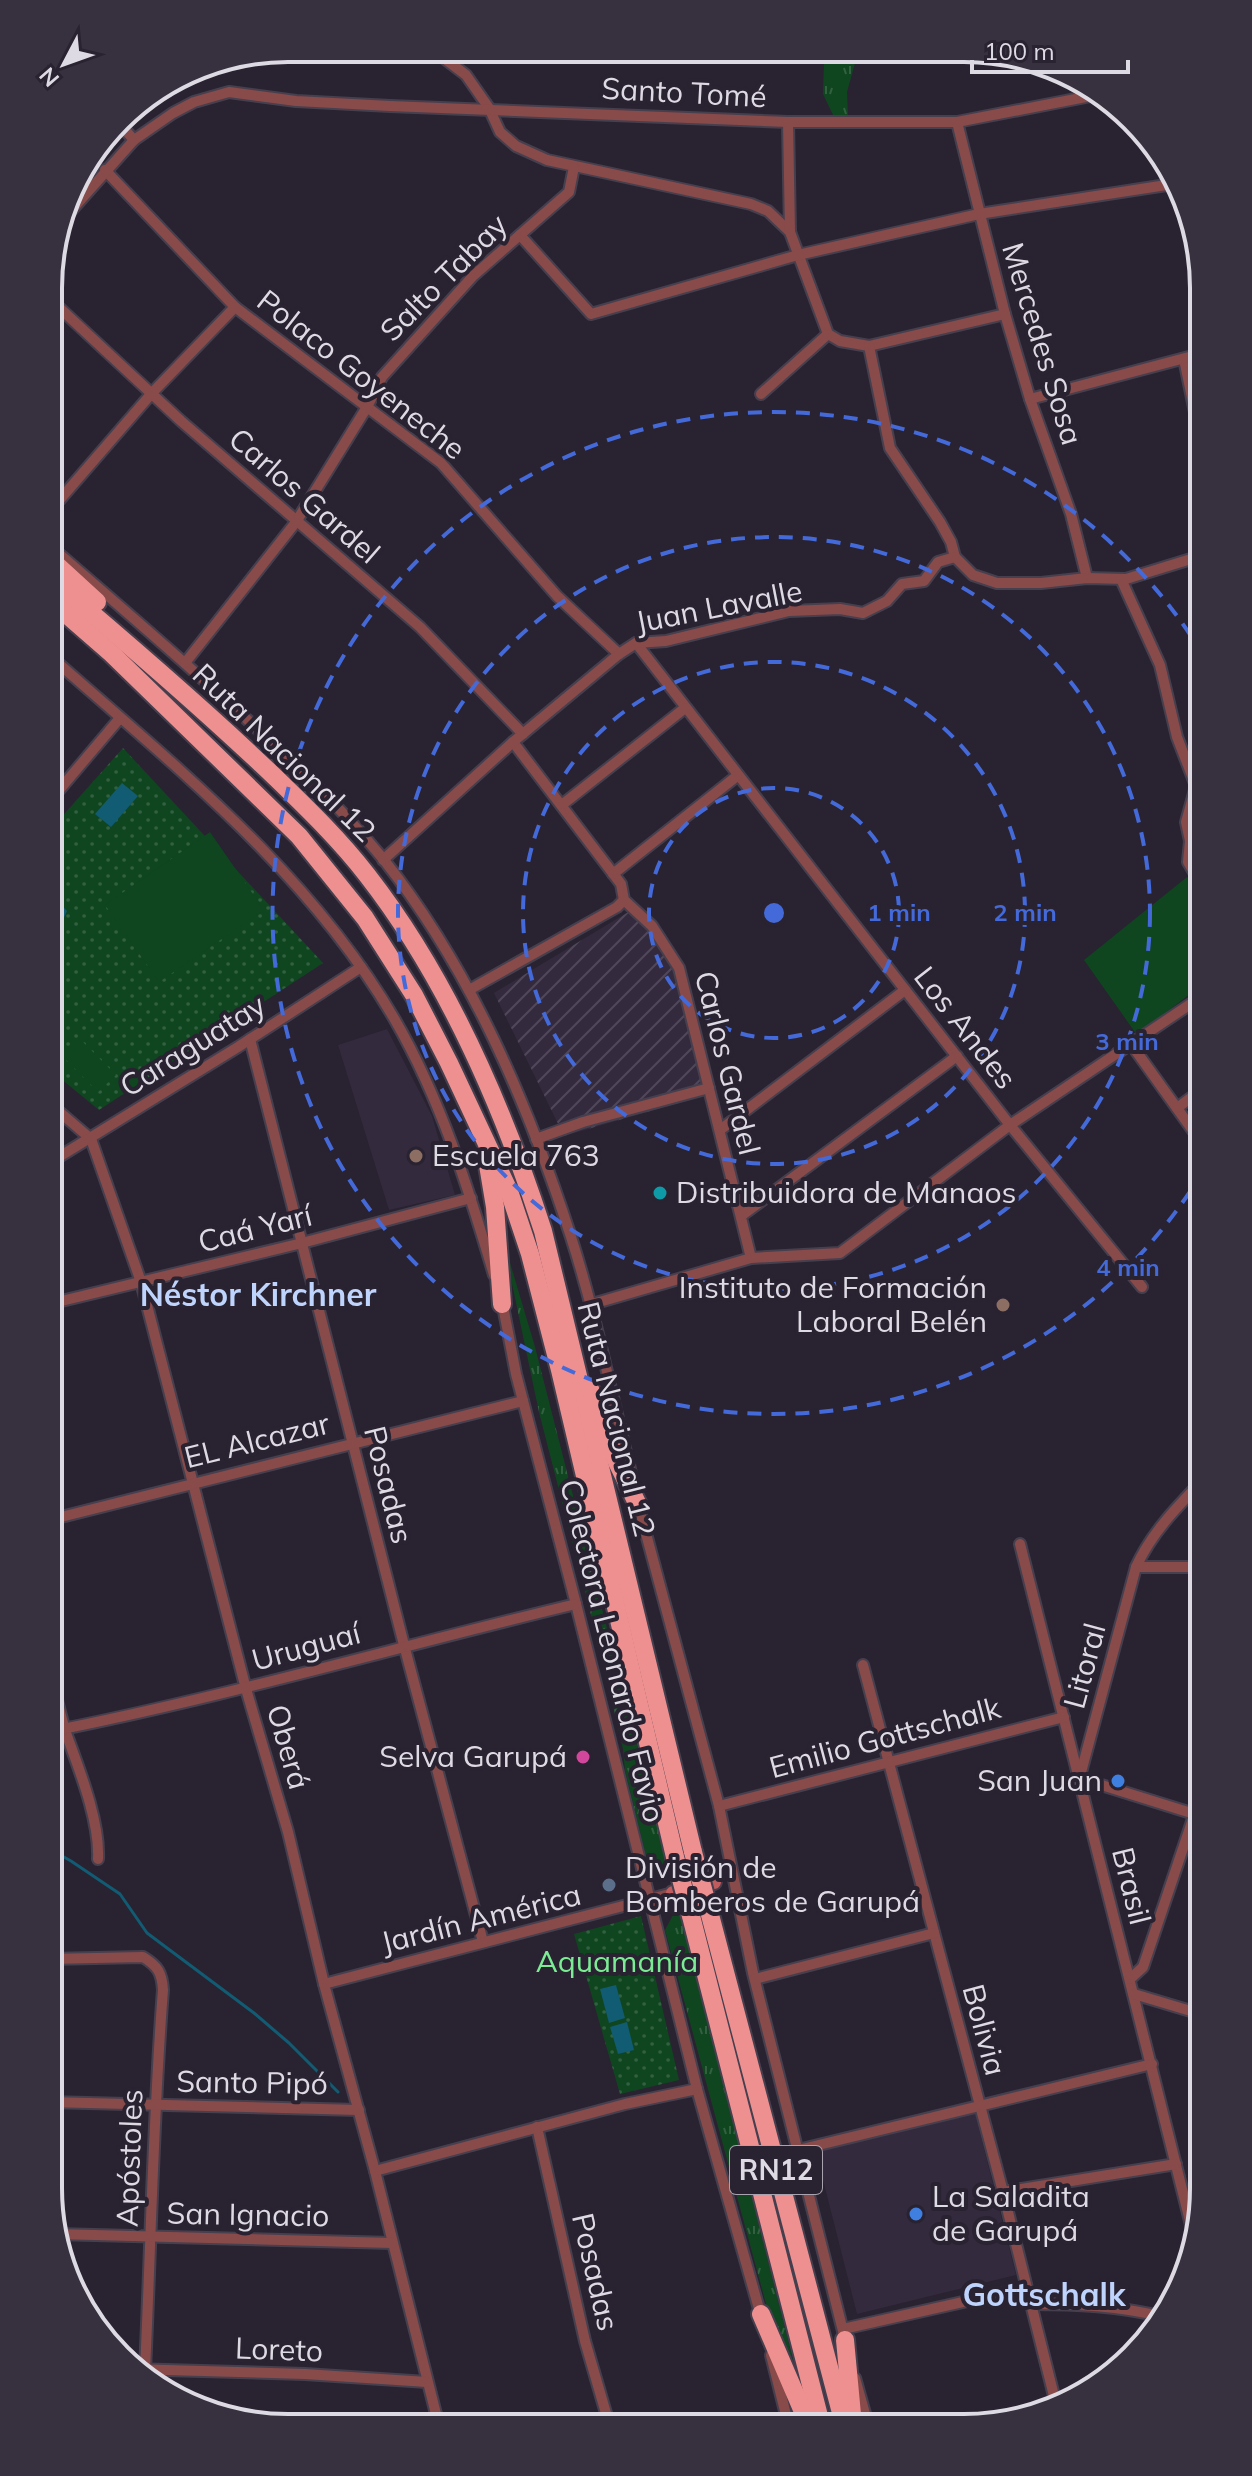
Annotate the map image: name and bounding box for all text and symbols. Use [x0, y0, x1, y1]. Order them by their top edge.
north arrow [24, 24, 104, 104]
scale bar [972, 24, 1128, 74]
text: 100 m [984, 36, 1055, 66]
text: N [33, 62, 65, 93]
street label: Santo Tomé [601, 69, 768, 115]
street label: Salto Tabay [372, 206, 515, 349]
street label: Mercedes Sosa [994, 238, 1092, 449]
street label: Polaco Goyeneche [250, 281, 473, 467]
street label: Carlos Gardel [221, 419, 388, 571]
street label: Juan Lavalle [632, 571, 805, 641]
street label: Ruta Nacional 12 [185, 655, 384, 849]
text: 1 min [867, 897, 931, 927]
text: 2 min [993, 897, 1057, 927]
centre of rings [760, 899, 788, 927]
street label: Los Andes [906, 959, 1025, 1096]
street label: Carlos Gardel [687, 967, 769, 1159]
street label: Caraguatay [113, 985, 272, 1105]
text: 3 min [1095, 1026, 1159, 1056]
place label: Escuela 763 [432, 1136, 600, 1174]
marker: Escuela 763 [407, 1147, 425, 1165]
place label: Distribuidora de Manaos [676, 1173, 1016, 1211]
marker: Distribuidora de Manaos [651, 1184, 669, 1202]
street label: Caá Yarí [194, 1195, 317, 1260]
text: 4 min [1096, 1252, 1160, 1282]
place label: Instituto de Formación Laboral Belén [679, 1268, 987, 1340]
district label: Néstor Kirchner [140, 1274, 377, 1314]
marker: Instituto de Formación Laboral Belén [994, 1296, 1012, 1314]
street label: Ruta Nacional 12 [569, 1297, 664, 1540]
street label: EL Alcazar [180, 1404, 333, 1476]
street label: Posadas [356, 1422, 422, 1547]
street label: Colectora Leonardo Favio [552, 1475, 674, 1826]
street label: Uruguaí [247, 1613, 366, 1679]
street label: Litoral [1054, 1619, 1114, 1713]
street label: Emilio Gottschalk [765, 1688, 1005, 1786]
street label: Oberá [259, 1700, 319, 1793]
place label: Selva Garupá [379, 1737, 567, 1775]
marker: Selva Garupá [574, 1748, 592, 1766]
place label: San Juan [977, 1761, 1102, 1799]
marker: San Juan [1109, 1772, 1127, 1790]
street label: Brasil [1104, 1843, 1160, 1928]
place label: División de Bomberos de Garupá [625, 1848, 920, 1920]
street label: Jardín América [377, 1875, 585, 1961]
marker: División de Bomberos de Garupá [600, 1876, 618, 1894]
park label: Aquamanía [536, 1942, 698, 1980]
street label: Bolivia [955, 1980, 1015, 2080]
street label: Santo Pipó [176, 2062, 328, 2102]
street label: Apóstoles [108, 2088, 150, 2227]
road number: RN12 [730, 2146, 822, 2194]
place label: La Saladita de Garupá [932, 2177, 1090, 2249]
street label: San Ignacio [166, 2194, 330, 2234]
marker: La Saladita de Garupá [907, 2205, 925, 2223]
street label: Posadas [564, 2209, 628, 2334]
district label: Gottschalk [962, 2274, 1127, 2314]
street label: Loreto [234, 2328, 324, 2370]

